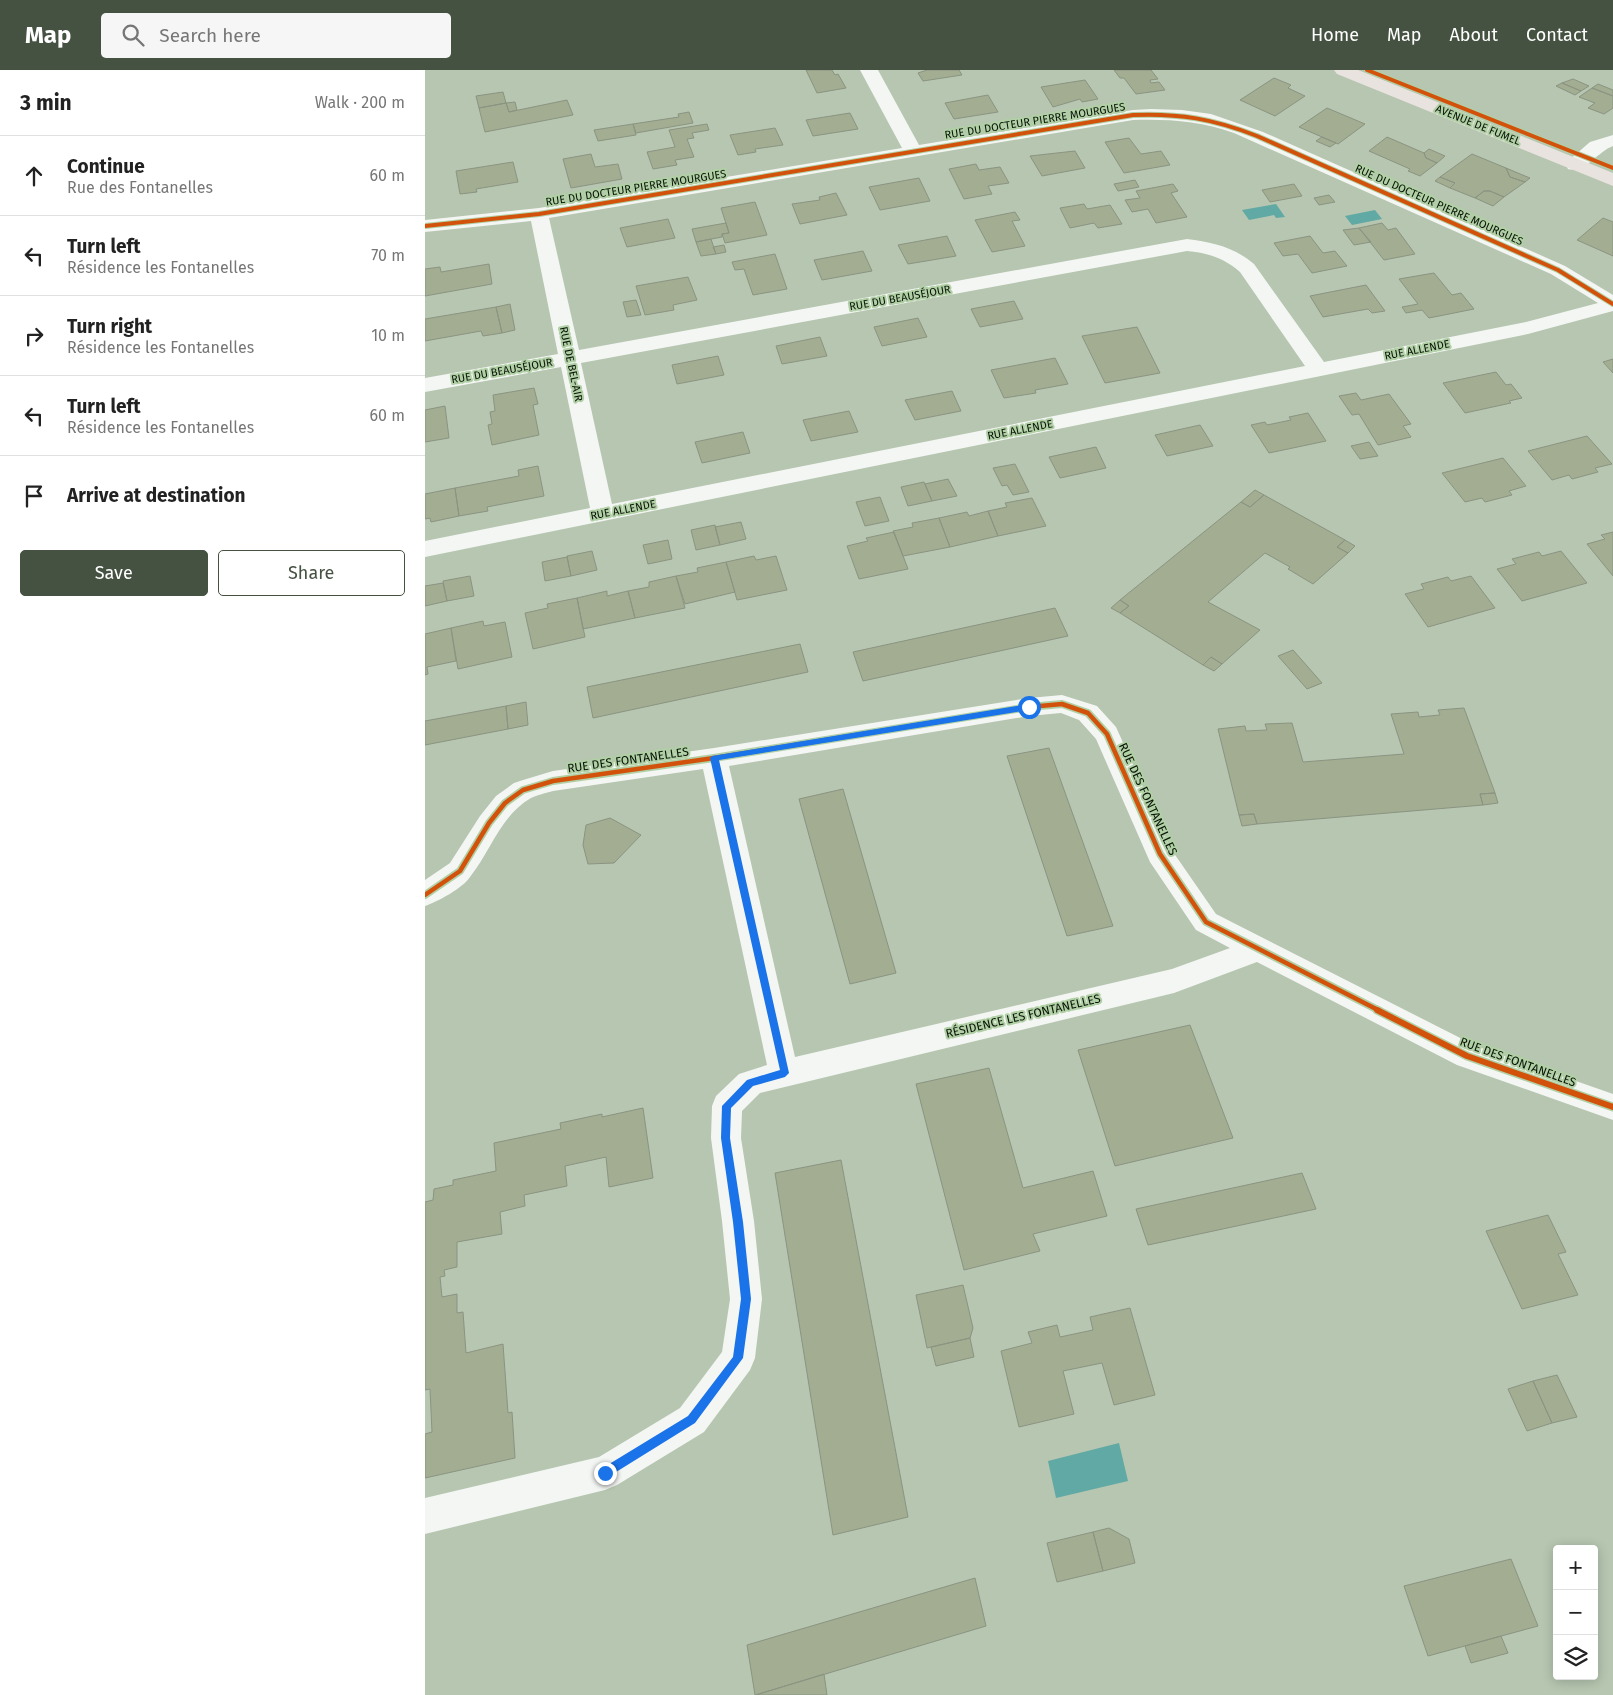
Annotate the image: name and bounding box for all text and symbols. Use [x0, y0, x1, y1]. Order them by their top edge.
search box [101, 13, 451, 58]
text: Map [25, 21, 71, 49]
icon: search [119, 21, 147, 49]
text: Search here [159, 24, 261, 47]
text: Home [1311, 24, 1359, 46]
text: Map [1387, 24, 1421, 46]
text: About [1449, 24, 1498, 46]
text: Contact [1526, 24, 1588, 46]
text: 3 min [20, 90, 72, 116]
text: Walk · 200 m [315, 93, 405, 112]
street label: RUE DU DOCTEUR PIERRE MOURGUES [944, 100, 1126, 142]
street label: AVENUE DE FUMEL [1434, 102, 1523, 148]
text: Continue [67, 155, 145, 178]
icon: ahead [20, 162, 48, 190]
street label: RUE DU DOCTEUR PIERRE MOURGUES [1353, 162, 1525, 248]
text: 60 m [370, 166, 405, 185]
street label: RUE DU DOCTEUR PIERRE MOURGUES [545, 167, 727, 209]
text: Rue des Fontanelles [67, 178, 213, 197]
text: Turn left [67, 235, 141, 258]
icon: left [20, 242, 48, 270]
text: 70 m [371, 246, 405, 265]
text: Résidence les Fontanelles [67, 258, 254, 277]
street label: RUE DU BEAUSÉJOUR [848, 282, 952, 313]
text: Turn right [67, 315, 152, 338]
icon: right [20, 322, 48, 350]
street label: RUE DE BEL-AIR [557, 325, 585, 403]
text: 10 m [371, 326, 405, 345]
street label: RUE ALLENDE [1383, 337, 1451, 363]
text: Résidence les Fontanelles [67, 338, 254, 357]
street label: RUE DU BEAUSÉJOUR [450, 355, 554, 386]
text: Turn left [67, 395, 141, 418]
icon: left [20, 402, 48, 430]
text: 60 m [370, 406, 405, 425]
street label: RUE ALLENDE [986, 417, 1054, 443]
text: Résidence les Fontanelles [67, 418, 254, 437]
icon: arrive [20, 482, 48, 510]
text: Arrive at destination [67, 484, 246, 507]
street label: RUE ALLENDE [589, 497, 657, 523]
button: Save [20, 550, 208, 596]
button: Share [218, 550, 405, 596]
route start [1018, 696, 1041, 719]
street label: RUE DES FONTANELLES [1116, 741, 1180, 858]
street label: RUE DES FONTANELLES [566, 744, 690, 775]
street label: RÉSIDENCE LES FONTANELLES [944, 990, 1102, 1041]
street label: RUE DES FONTANELLES [1458, 1034, 1578, 1090]
route end [594, 1462, 617, 1485]
map controls [1553, 1545, 1598, 1680]
button: + [1553, 1545, 1598, 1590]
button: − [1553, 1590, 1598, 1635]
button: layers [1553, 1635, 1598, 1680]

